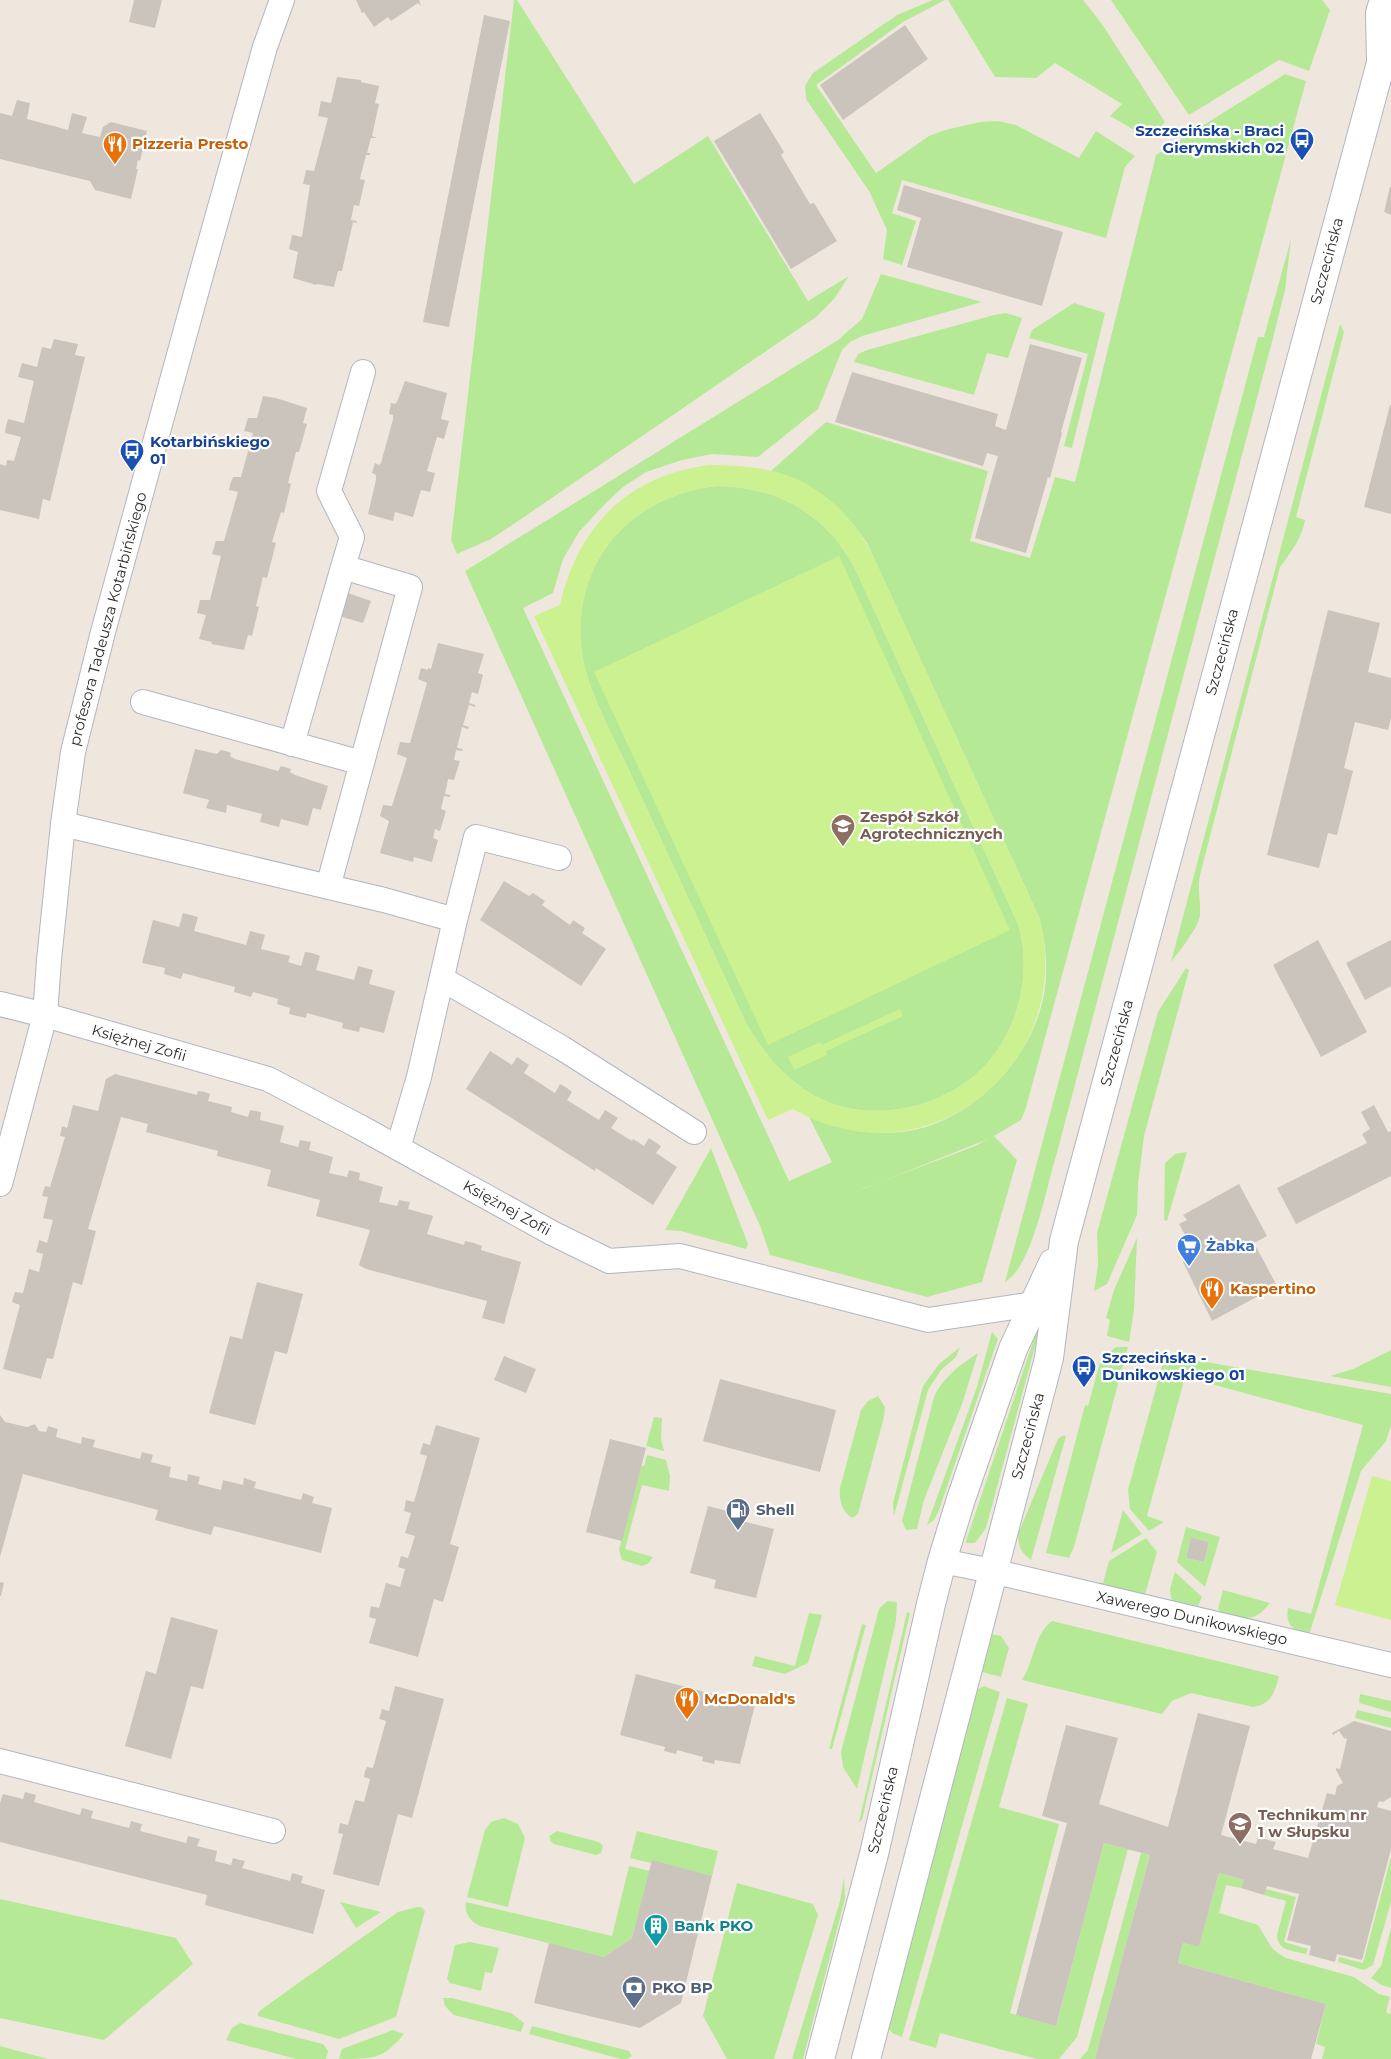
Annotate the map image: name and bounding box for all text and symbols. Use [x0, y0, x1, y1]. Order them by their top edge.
place label: Szczecińska - Braci Gierymskich 02 [1135, 121, 1284, 157]
bus stop icon: Szczecińska - Braci Gierymskich 02 [1289, 127, 1315, 161]
restaurant icon: Pizzeria Presto [102, 131, 128, 165]
place label: Pizzeria Presto [132, 134, 248, 153]
street label: Szczecińska [1306, 215, 1347, 306]
place label: Kotarbińskiego 01 [150, 432, 270, 468]
bus stop icon: Kotarbińskiego 01 [119, 438, 145, 472]
street label: profesora Tadeusza Kotarbińskiego [64, 490, 151, 748]
street label: Szczecińska [1201, 606, 1242, 697]
place label: Zespół Szkół Agrotechnicznych [859, 807, 1003, 843]
school or university icon: Zespół Szkół Agrotechnicznych [830, 813, 856, 847]
street label: Szczecińska [1096, 997, 1137, 1088]
street label: Księżnej Zofii [90, 1020, 189, 1065]
street label: Księżnej Zofii [460, 1176, 555, 1240]
supermarket icon: Żabka [1176, 1233, 1202, 1267]
place label: Żabka [1206, 1236, 1255, 1255]
restaurant icon: Kaspertino [1199, 1276, 1225, 1310]
place label: Kaspertino [1230, 1279, 1316, 1298]
place label: Szczecińska - Dunikowskiego 01 [1102, 1348, 1245, 1384]
bus stop icon: Szczecińska - Dunikowskiego 01 [1071, 1354, 1097, 1388]
street label: Szczecińska [1007, 1390, 1048, 1481]
fuel station icon: Shell [725, 1497, 751, 1531]
place label: Shell [756, 1500, 795, 1519]
street label: Xawerego Dunikowskiego [1095, 1586, 1289, 1649]
restaurant icon: McDonald's [674, 1686, 700, 1720]
place label: McDonald's [704, 1689, 795, 1708]
street label: Szczecińska [863, 1764, 902, 1855]
place label: Technikum nr 1 w Słupsku [1258, 1805, 1367, 1841]
school or university icon: Technikum nr 1 w Słupsku [1227, 1811, 1253, 1845]
building icon: Bank PKO [643, 1913, 669, 1947]
place label: Bank PKO [674, 1916, 754, 1935]
bank icon: PKO BP [621, 1975, 647, 2009]
place label: PKO BP [652, 1978, 713, 1997]

